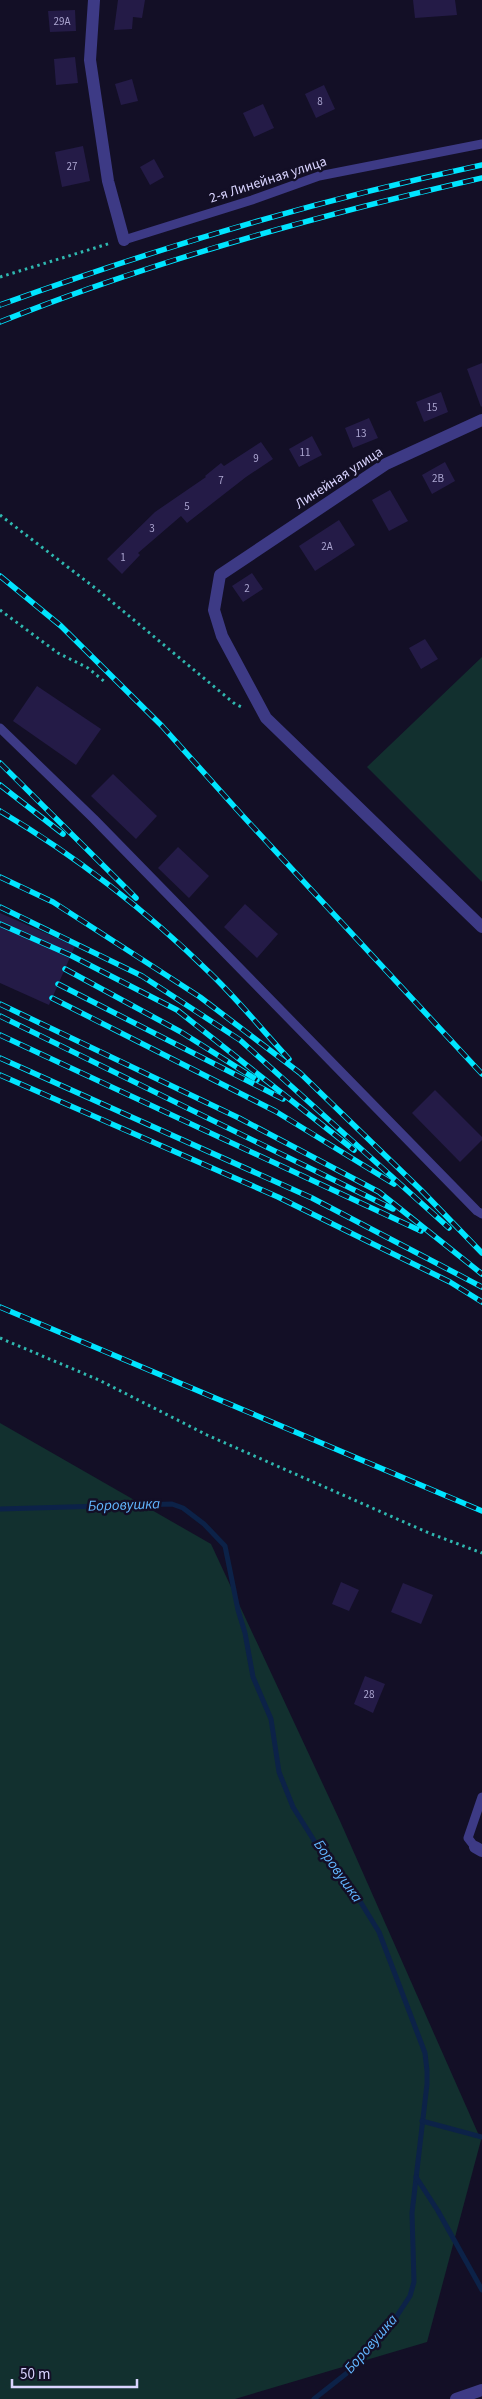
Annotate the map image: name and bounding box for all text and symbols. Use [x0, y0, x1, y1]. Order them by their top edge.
house number: 29А [54, 14, 70, 29]
house number: 8 [317, 94, 323, 109]
street label: 2-я Линейная улица [207, 152, 329, 208]
house number: 27 [67, 159, 77, 174]
house number: 15 [427, 400, 437, 415]
house number: 13 [356, 426, 366, 441]
street label: Линейная улица [291, 442, 387, 514]
house number: 11 [300, 445, 310, 460]
house number: 9 [253, 451, 259, 466]
house number: 2В [432, 471, 444, 486]
house number: 7 [218, 473, 224, 488]
house number: 5 [184, 499, 190, 514]
house number: 3 [149, 521, 155, 536]
house number: 2А [321, 539, 333, 554]
house number: 1 [120, 550, 126, 565]
house number: 2 [244, 581, 250, 596]
water label: Боровушка [87, 1493, 161, 1517]
house number: 28 [364, 1687, 375, 1702]
water label: Боровушка [309, 1835, 367, 1907]
water label: Боровушка [339, 2310, 403, 2378]
scale bar [12, 2356, 138, 2388]
text: 50 m [20, 2364, 50, 2385]

